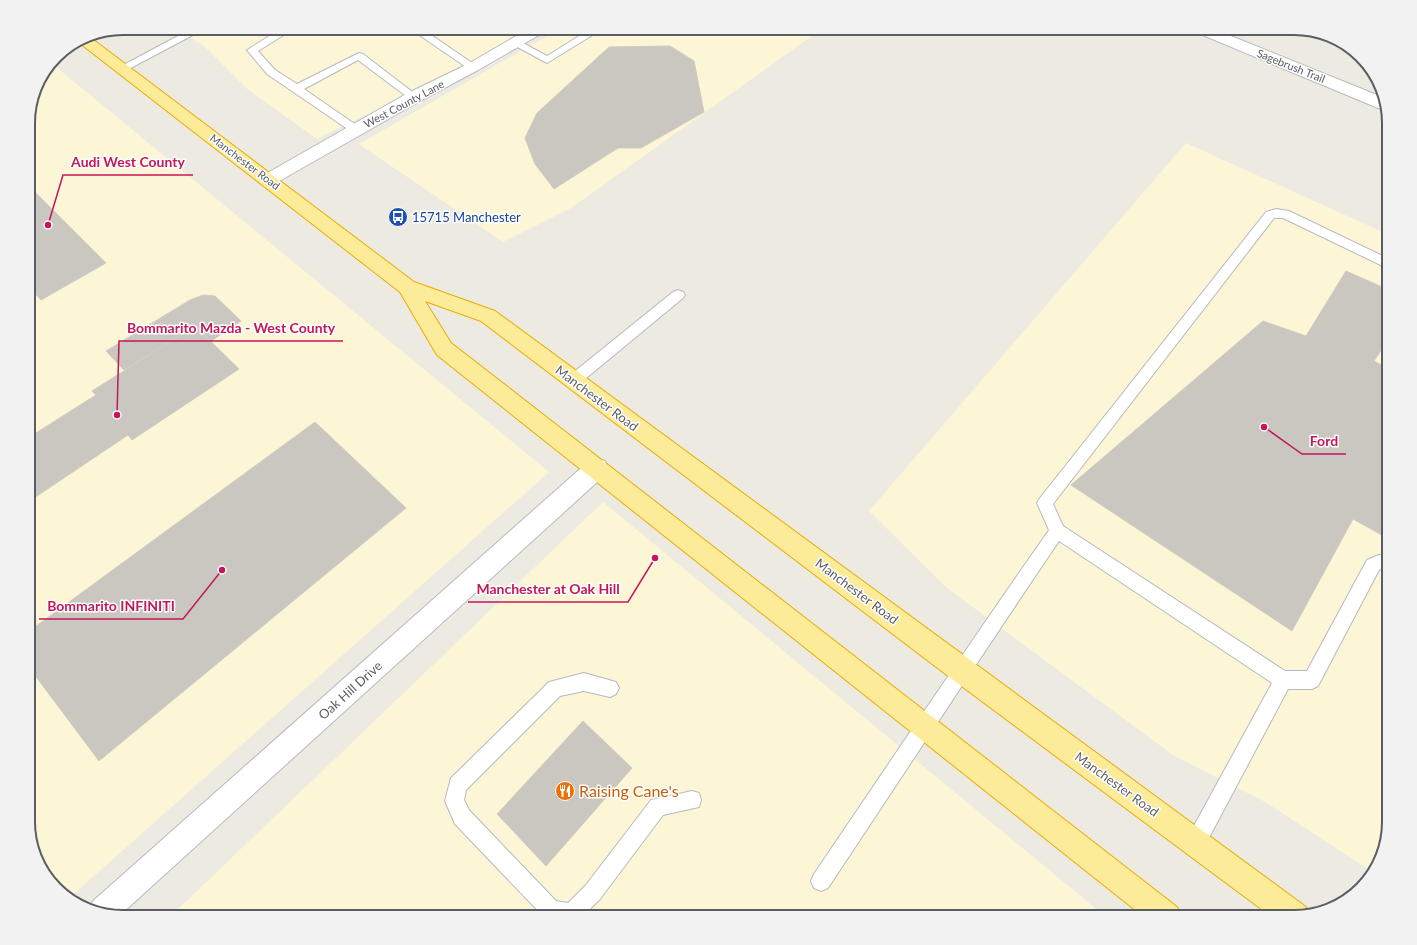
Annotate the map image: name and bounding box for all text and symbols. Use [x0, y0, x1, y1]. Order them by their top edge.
street label: Sagebrush Trail [1255, 46, 1327, 85]
street label: West County Lane [361, 77, 446, 130]
street label: Manchester Road [208, 131, 283, 192]
callout: Audi West County [63, 149, 193, 175]
text: Audi West County [70, 153, 186, 170]
bus stop icon: 15715 Manchester [387, 206, 409, 228]
place label: 15715 Manchester [412, 209, 521, 225]
callout: Bommarito Mazda - West County [119, 315, 343, 341]
text: Bommarito Mazda - West County [127, 319, 336, 336]
street label: Manchester Road [552, 362, 642, 434]
callout: Ford [1302, 428, 1346, 454]
text: Ford [1310, 432, 1338, 449]
street label: Manchester Road [812, 555, 902, 627]
callout: Manchester at Oak Hill [468, 576, 628, 602]
text: Manchester at Oak Hill [476, 580, 620, 597]
callout: Bommarito INFINITI [39, 593, 183, 619]
text: Bommarito INFINITI [47, 597, 175, 614]
street label: Oak Hill Drive [315, 657, 385, 723]
street label: Manchester Road [1072, 748, 1162, 820]
restaurant icon: Raising Cane's [554, 780, 576, 802]
place label: Raising Cane's [579, 781, 679, 800]

